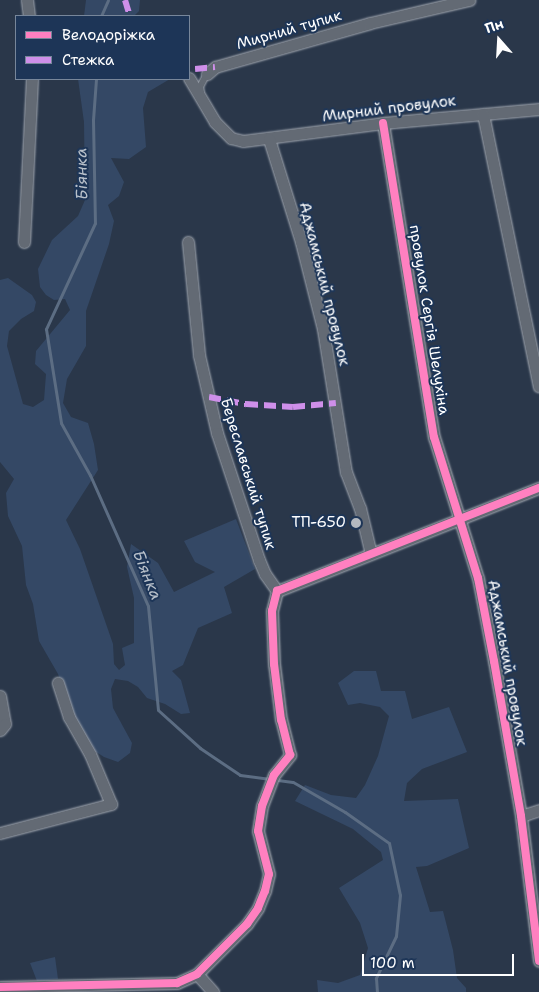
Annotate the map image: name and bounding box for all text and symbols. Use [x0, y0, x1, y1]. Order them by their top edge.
street label: Мирний тупик [234, 6, 344, 54]
text: Пн [482, 14, 506, 37]
legend [15, 15, 190, 80]
north arrow [474, 15, 524, 65]
text: Велодоріжка [62, 25, 155, 45]
text: Стежка [62, 50, 114, 70]
street label: Мирний провулок [321, 92, 457, 126]
water label: Біянка [72, 148, 92, 200]
street label: Аджамський провулок [295, 200, 353, 368]
street label: провулок Сергія Шелухіна [405, 224, 453, 416]
street label: Береславський тупик [216, 396, 280, 552]
place label: ТП-650 [291, 514, 346, 532]
marker: ТП-650 [350, 517, 362, 529]
water label: Біянка [128, 547, 166, 603]
street label: Аджамський провулок [484, 579, 530, 747]
scale bar [364, 944, 516, 976]
text: 100 m [370, 953, 415, 973]

